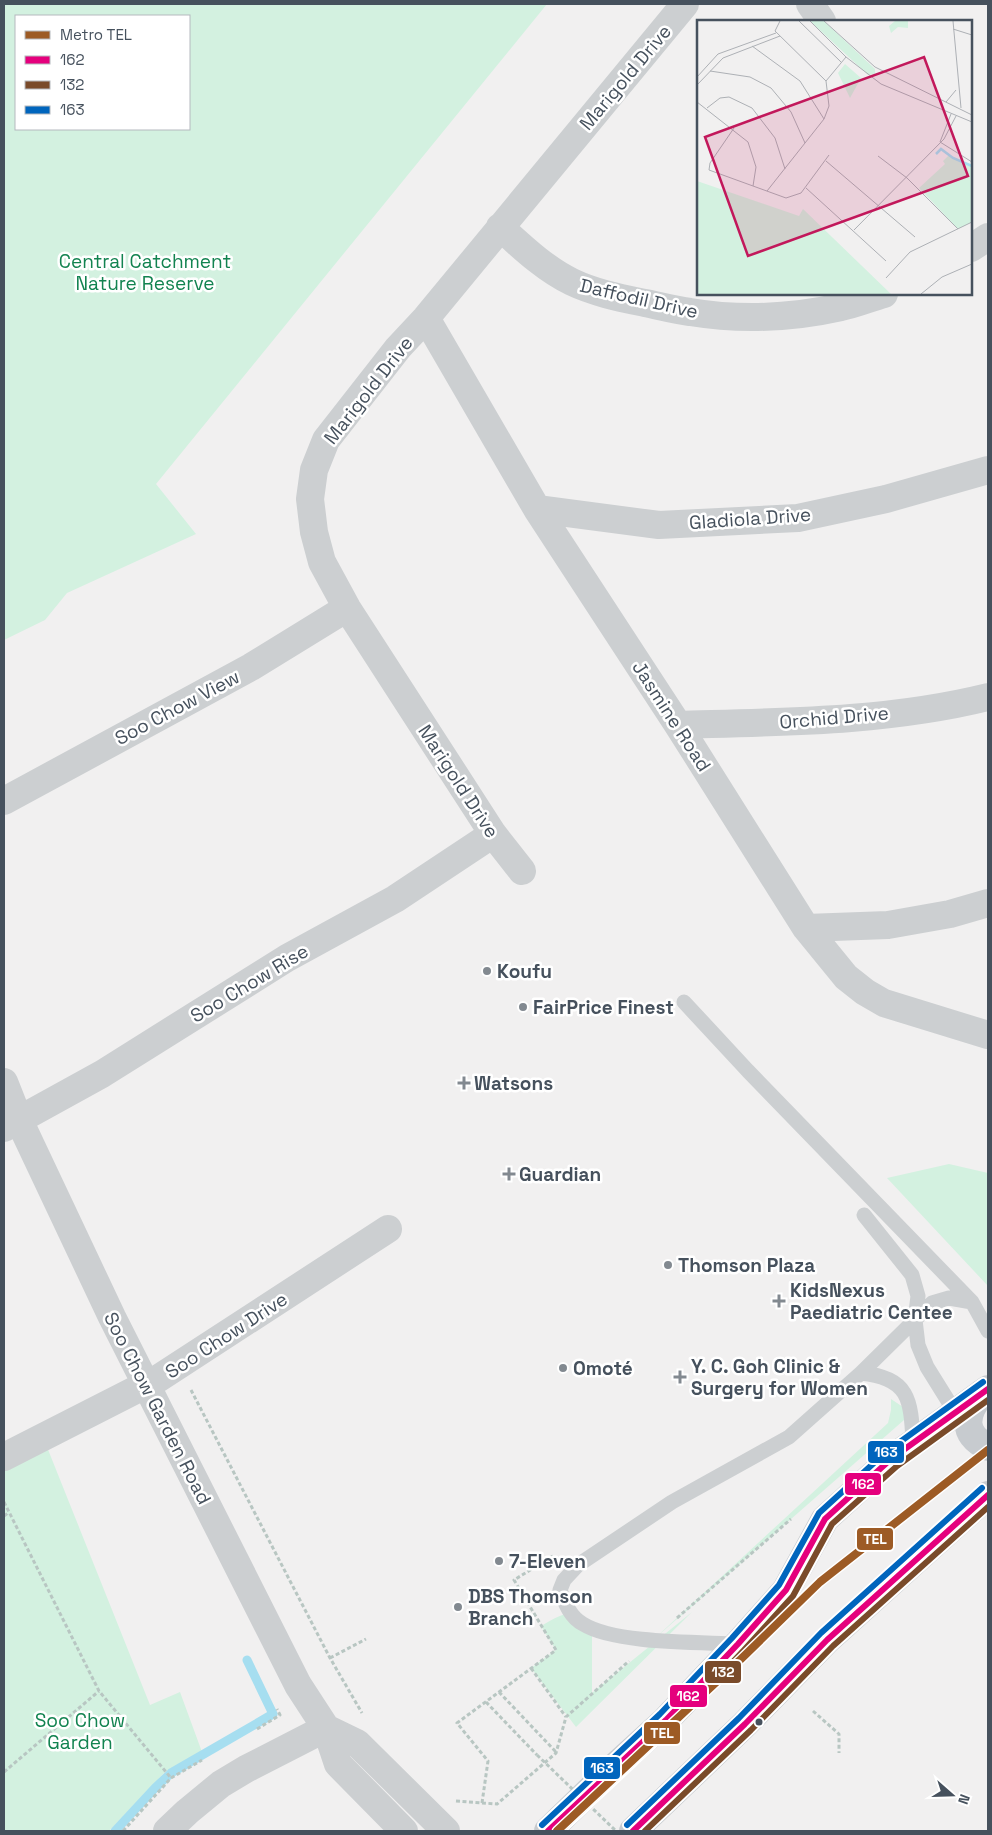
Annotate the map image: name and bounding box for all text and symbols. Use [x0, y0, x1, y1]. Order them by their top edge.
legend [15, 15, 190, 130]
street label: Marigold Drive [574, 19, 677, 135]
inset map [697, 20, 972, 295]
text: Metro TEL [60, 25, 132, 44]
text: 162 [60, 50, 84, 69]
text: 132 [60, 75, 84, 94]
text: 163 [60, 100, 85, 119]
park label: Central Catchment Nature Reserve [59, 249, 231, 296]
street label: Daffodil Drive [577, 273, 700, 324]
street label: Marigold Drive [318, 331, 418, 449]
street label: Gladiola Drive [688, 502, 812, 535]
street label: Jasmine Road [626, 656, 717, 776]
street label: Soo Chow View [110, 664, 244, 751]
street label: Orchid Drive [778, 700, 890, 735]
street label: Marigold Drive [413, 720, 505, 843]
street label: Soo Chow Rise [186, 938, 313, 1029]
place label: Koufu [497, 959, 552, 984]
marker: Koufu [481, 965, 493, 977]
place label: FairPrice Finest [533, 995, 674, 1020]
marker: FairPrice Finest [517, 1001, 529, 1013]
place label: Watsons [474, 1071, 553, 1096]
marker: Watsons [458, 1077, 470, 1089]
place label: Guardian [519, 1162, 601, 1187]
marker: Guardian [503, 1168, 515, 1180]
place label: Thomson Plaza [678, 1253, 815, 1278]
marker: Thomson Plaza [662, 1259, 674, 1271]
place label: KidsNexus Paediatric Centee [790, 1278, 953, 1325]
street label: Soo Chow Drive [160, 1287, 292, 1384]
marker: KidsNexus Paediatric Centee [772, 1294, 786, 1308]
street label: Soo Chow Garden Road [98, 1308, 217, 1509]
place label: Y. C. Goh Clinic & Surgery for Women [691, 1354, 868, 1401]
place label: Omoté [573, 1356, 633, 1381]
marker: Omoté [557, 1362, 569, 1374]
marker: Y. C. Goh Clinic & Surgery for Women [673, 1370, 687, 1384]
line badge: 163 [867, 1440, 905, 1464]
text: 163 [874, 1443, 898, 1461]
line badge: 162 [844, 1472, 882, 1496]
text: 162 [851, 1475, 875, 1493]
line badge: TEL [856, 1527, 894, 1551]
text: TEL [863, 1530, 887, 1548]
place label: 7-Eleven [509, 1549, 586, 1574]
marker: 7-Eleven [493, 1555, 505, 1567]
place label: DBS Thomson Branch [468, 1584, 593, 1631]
marker: DBS Thomson Branch [452, 1601, 464, 1613]
line badge: 132 [704, 1660, 742, 1684]
text: 132 [711, 1663, 735, 1681]
line badge: 162 [669, 1684, 708, 1708]
text: 162 [676, 1687, 700, 1705]
park label: Soo Chow Garden [35, 1708, 125, 1755]
unlabelled marker [754, 1717, 764, 1727]
line badge: TEL [643, 1721, 681, 1745]
text: TEL [650, 1724, 674, 1742]
line badge: 163 [583, 1756, 621, 1780]
text: 163 [590, 1759, 614, 1777]
north arrow [927, 1770, 977, 1820]
text: N [954, 1792, 974, 1807]

